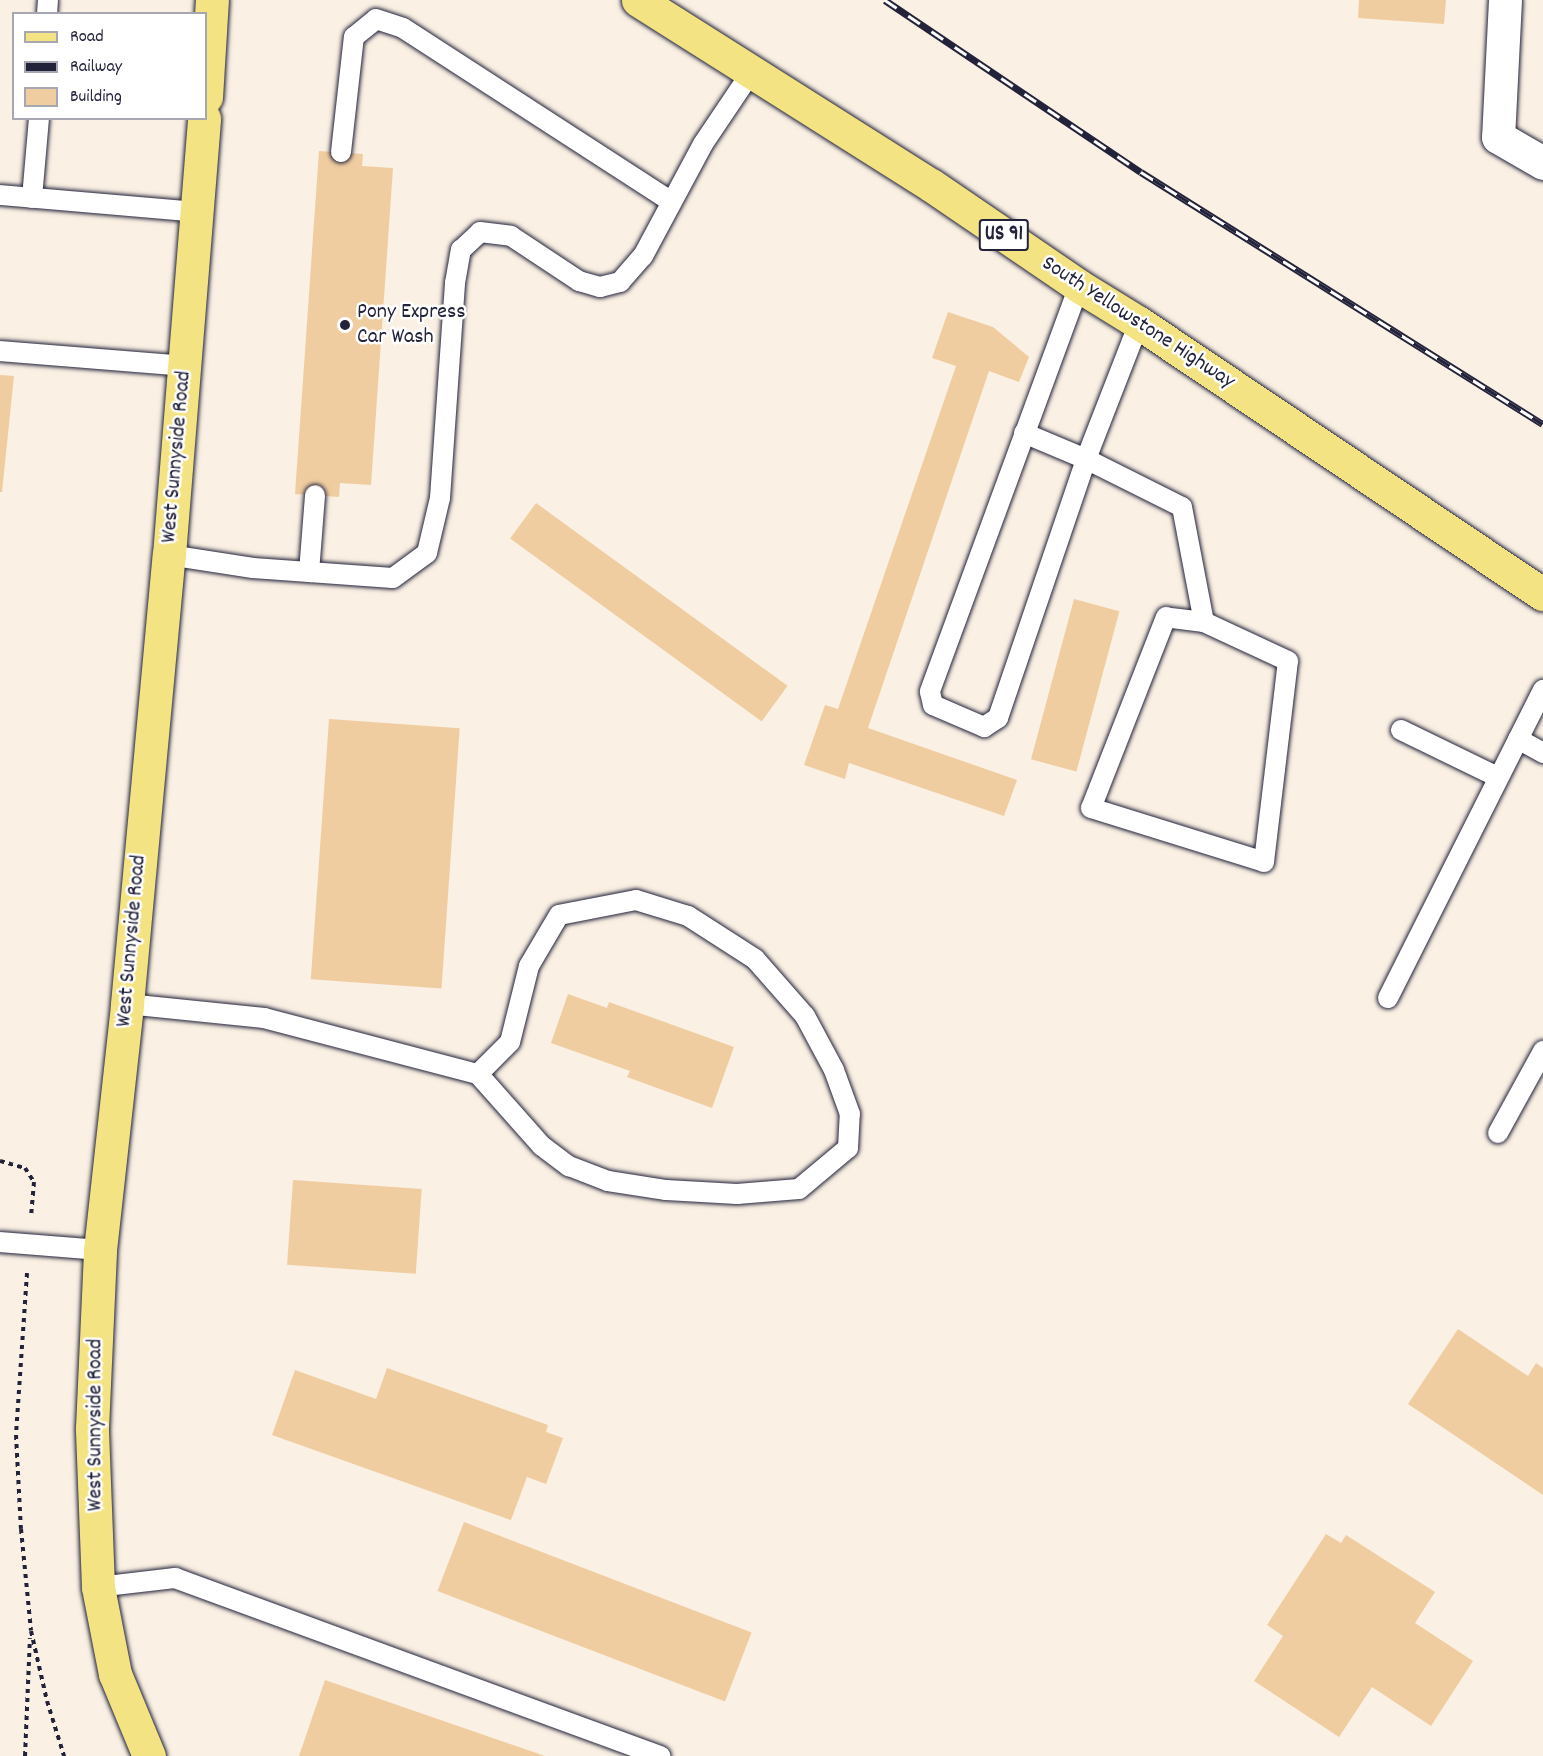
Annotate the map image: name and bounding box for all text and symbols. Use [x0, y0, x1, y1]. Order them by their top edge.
legend [12, 12, 207, 120]
text: Road [70, 25, 104, 50]
text: Railway [70, 55, 122, 80]
text: Building [70, 85, 122, 110]
road number: US 91 [978, 217, 1030, 253]
street label: South Yellowstone Highway [1037, 251, 1239, 395]
place label: Pony Express Car Wash [357, 299, 466, 350]
marker: Pony Express Car Wash [338, 318, 352, 332]
street label: West Sunnyside Road [156, 370, 198, 544]
street label: West Sunnyside Road [111, 854, 153, 1028]
street label: West Sunnyside Road [83, 1339, 109, 1511]

